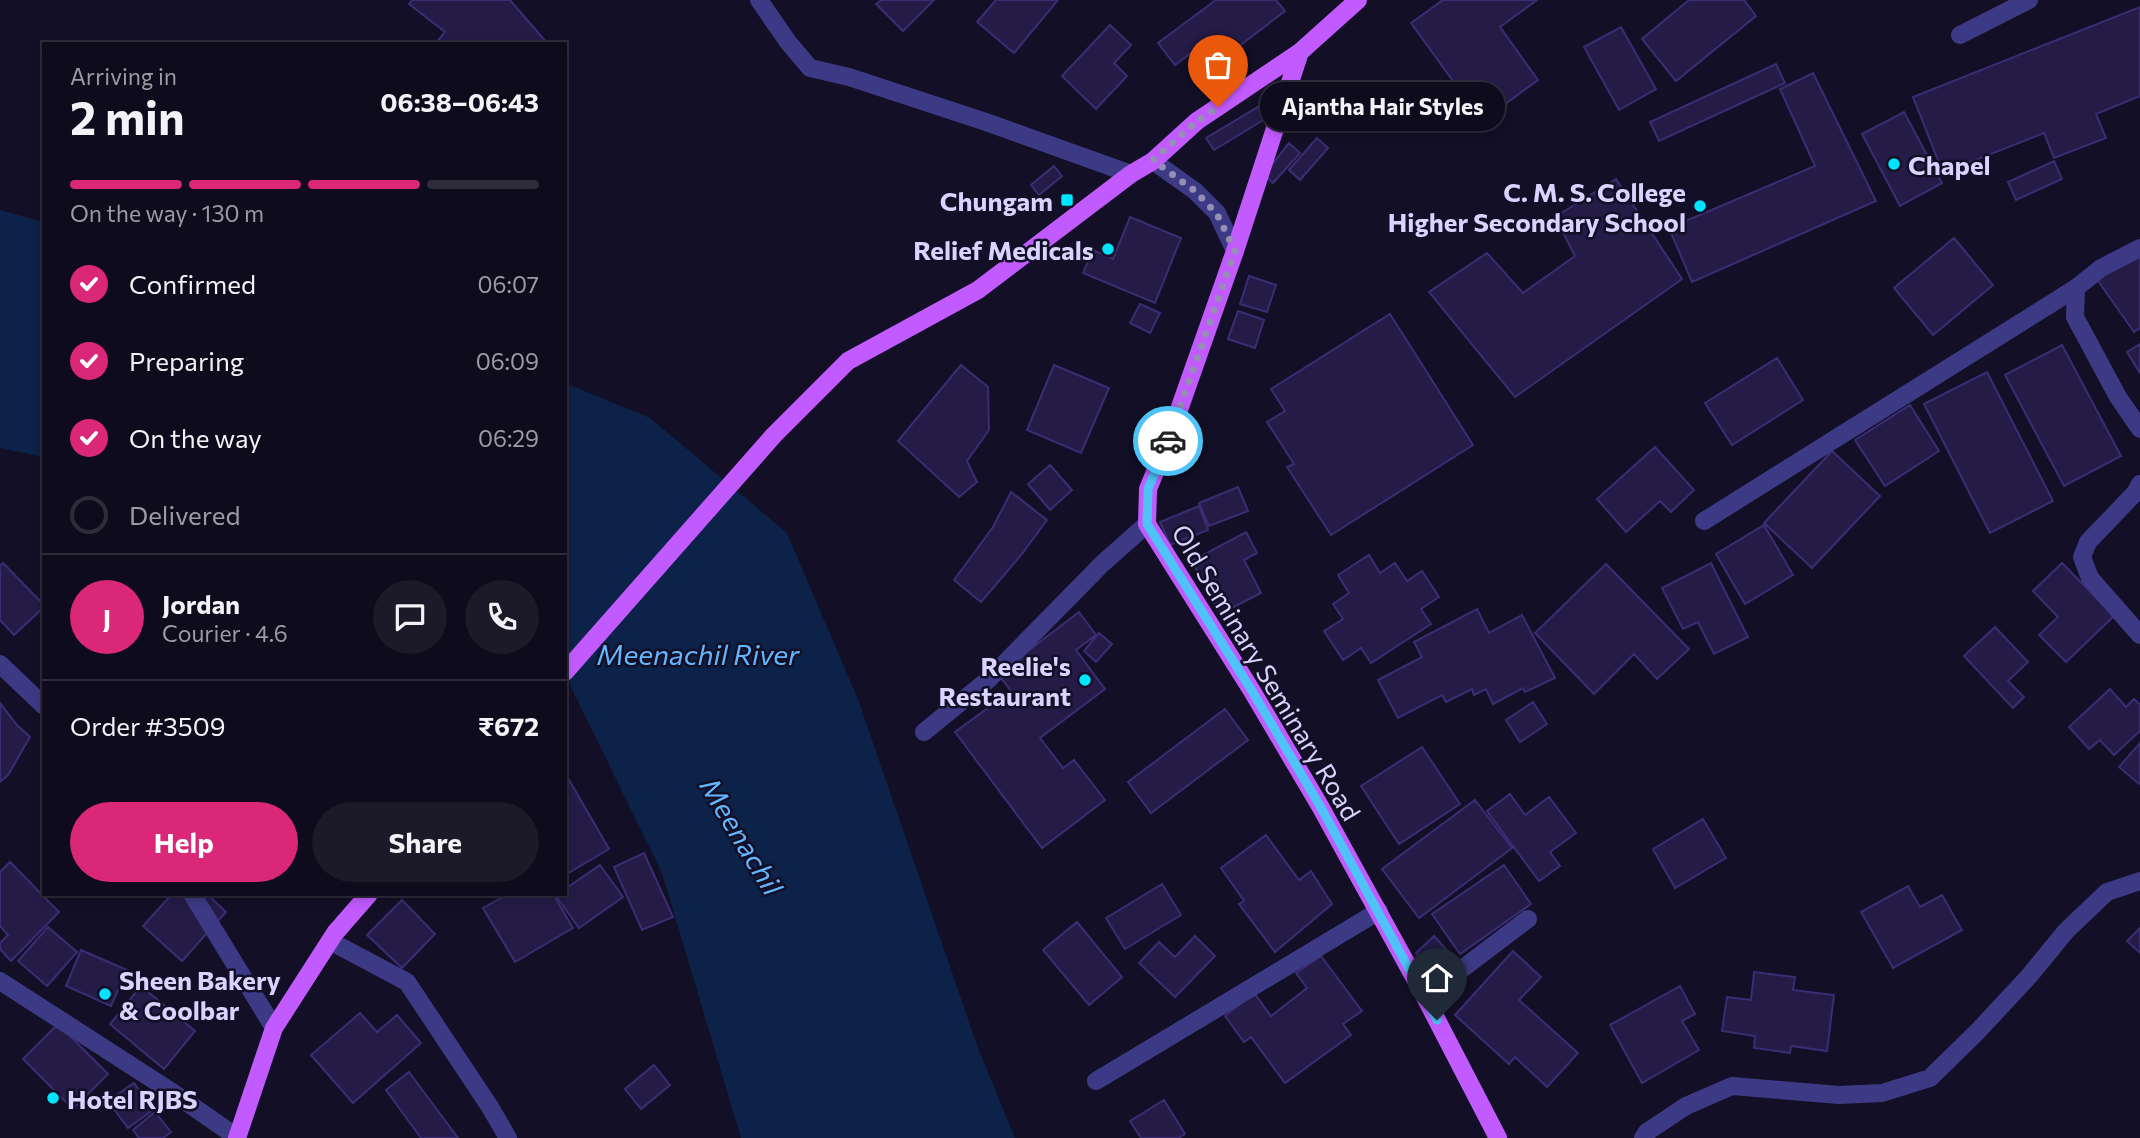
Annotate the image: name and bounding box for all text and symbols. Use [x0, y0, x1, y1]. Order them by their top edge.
pin [1188, 35, 1248, 107]
icon: bag [1199, 46, 1237, 84]
text: Arriving in [70, 62, 177, 90]
callout: Ajantha Hair Styles [1260, 82, 1505, 132]
text: 06:38–06:43 [380, 86, 539, 117]
text: 2 min [70, 88, 185, 144]
text: Ajantha Hair Styles [1281, 92, 1484, 120]
place label: Chapel [1908, 149, 1991, 180]
marker: Chapel [1886, 156, 1902, 172]
place label: C. M. S. College Higher Secondary School [1388, 176, 1686, 237]
place label: Chungam [940, 185, 1053, 216]
marker: Chungam [1059, 192, 1075, 208]
marker: C. M. S. College Higher Secondary School [1692, 198, 1708, 214]
text: On the way · 130 m [70, 199, 264, 227]
place label: Relief Medicals [913, 234, 1094, 265]
marker: Relief Medicals [1100, 241, 1116, 257]
icon: check [70, 265, 108, 303]
text: Confirmed [129, 268, 256, 299]
text: 06:07 [478, 270, 539, 298]
icon: check [70, 342, 108, 380]
text: Preparing [129, 345, 244, 376]
text: 06:09 [476, 347, 539, 375]
courier [1133, 406, 1203, 476]
icon: check [70, 419, 108, 457]
text: On the way [129, 422, 262, 453]
icon: car [1149, 422, 1187, 460]
text: 06:29 [478, 424, 539, 452]
text: Delivered [129, 499, 240, 530]
street label: Old Seminary Seminary Road [1166, 518, 1368, 826]
button: chat [373, 580, 447, 654]
button: phone [465, 580, 539, 654]
text: Jordan [162, 588, 240, 619]
text: J [103, 602, 111, 633]
text: Courier · 4.6 [162, 619, 288, 647]
water label: Meenachil River [597, 637, 800, 671]
place label: Reelie's Restaurant [939, 650, 1071, 711]
marker: Reelie's Restaurant [1077, 672, 1093, 688]
text: Order #3509 [70, 710, 226, 741]
text: ₹672 [478, 710, 539, 741]
water label: Meenachil [694, 771, 791, 902]
button: Help [70, 802, 298, 882]
button: Share [312, 802, 539, 882]
pin [1407, 948, 1467, 1020]
icon: home [1418, 959, 1456, 997]
place label: Sheen Bakery & Coolbar [119, 964, 281, 1025]
marker: Sheen Bakery & Coolbar [97, 986, 113, 1002]
place label: Hotel RJBS [67, 1083, 198, 1114]
marker: Hotel RJBS [45, 1090, 61, 1106]

